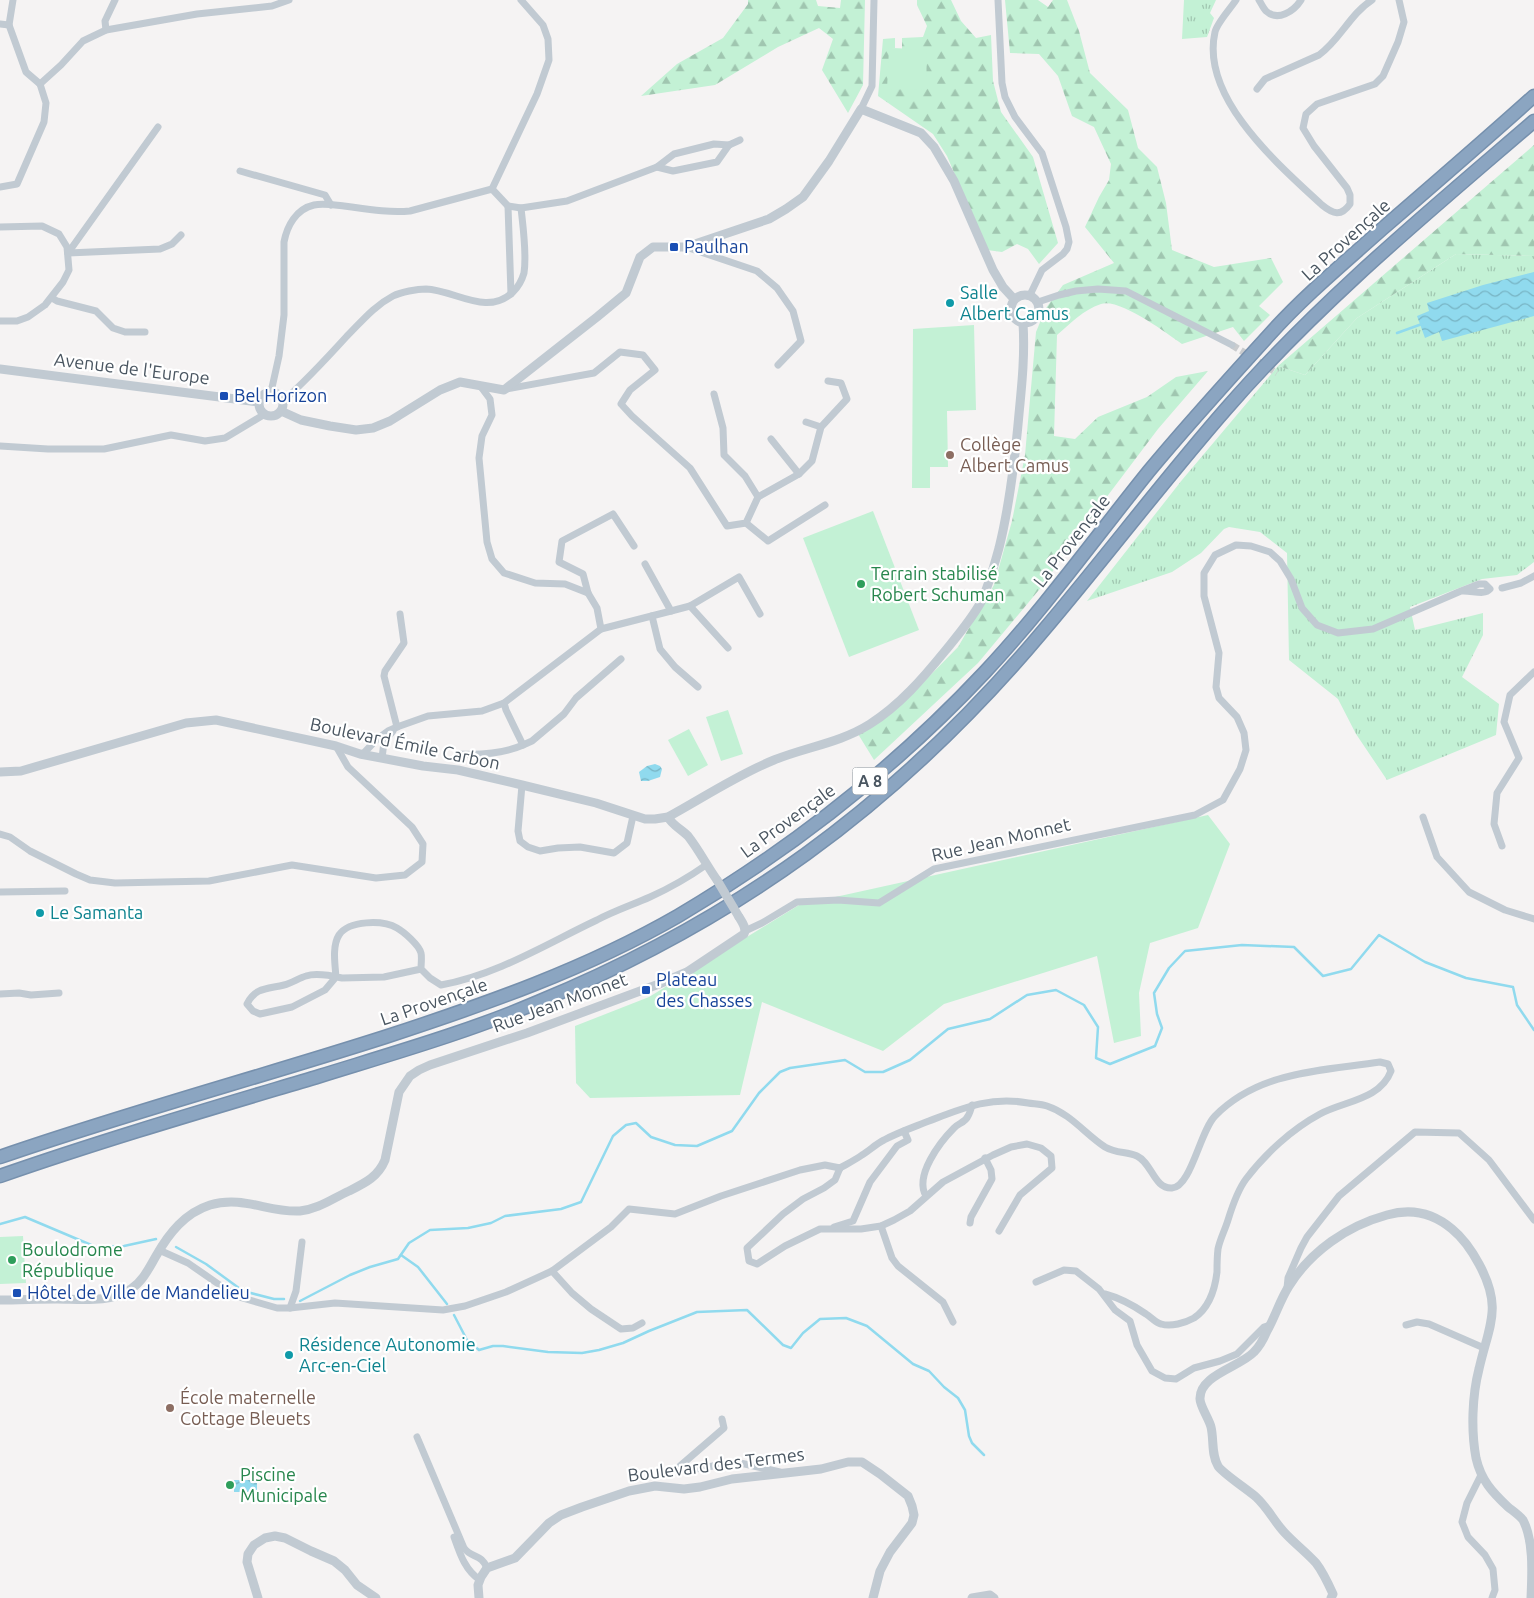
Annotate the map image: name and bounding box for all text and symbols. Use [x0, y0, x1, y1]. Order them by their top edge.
street label: La Provençale [1297, 194, 1394, 284]
place label: Paulhan [684, 236, 749, 256]
marker: Paulhan [668, 241, 680, 253]
place label: Salle Albert Camus [960, 282, 1069, 323]
marker: Salle Albert Camus [944, 297, 956, 309]
street label: Avenue de l'Europe [53, 349, 211, 387]
place label: Bel Horizon [234, 385, 327, 405]
marker: Bel Horizon [218, 390, 230, 402]
place label: Collège Albert Camus [960, 434, 1069, 475]
marker: Collège Albert Camus [944, 449, 956, 461]
street label: La Provençale [1029, 490, 1114, 591]
place label: Terrain stabilisé Robert Schuman [871, 563, 1005, 604]
marker: Terrain stabilisé Robert Schuman [855, 578, 867, 590]
street label: Boulevard Émile Carbon [308, 712, 502, 773]
road number: A 8 [852, 768, 888, 794]
street label: La Provençale [736, 779, 839, 861]
street label: Rue Jean Monnet [929, 813, 1072, 865]
place label: Le Samanta [50, 902, 143, 922]
marker: Le Samanta [34, 907, 46, 919]
street label: Rue Jean Monnet [490, 968, 630, 1036]
place label: Plateau des Chasses [656, 969, 753, 1010]
street label: La Provençale [378, 973, 490, 1029]
marker: Plateau des Chasses [640, 984, 652, 996]
place label: Boulodrome République [22, 1239, 123, 1280]
marker: Boulodrome République [6, 1254, 18, 1266]
place label: Hôtel de Ville de Mandelieu [27, 1282, 250, 1302]
marker: Hôtel de Ville de Mandelieu [11, 1287, 23, 1299]
place label: Résidence Autonomie Arc-en-Ciel [299, 1334, 476, 1375]
marker: Résidence Autonomie Arc-en-Ciel [283, 1349, 295, 1361]
place label: École maternelle Cottage Bleuets [180, 1386, 316, 1428]
marker: École maternelle Cottage Bleuets [164, 1402, 176, 1414]
street label: Boulevard des Termes [626, 1443, 806, 1485]
place label: Piscine Municipale [240, 1464, 328, 1505]
marker: Piscine Municipale [224, 1479, 236, 1491]

